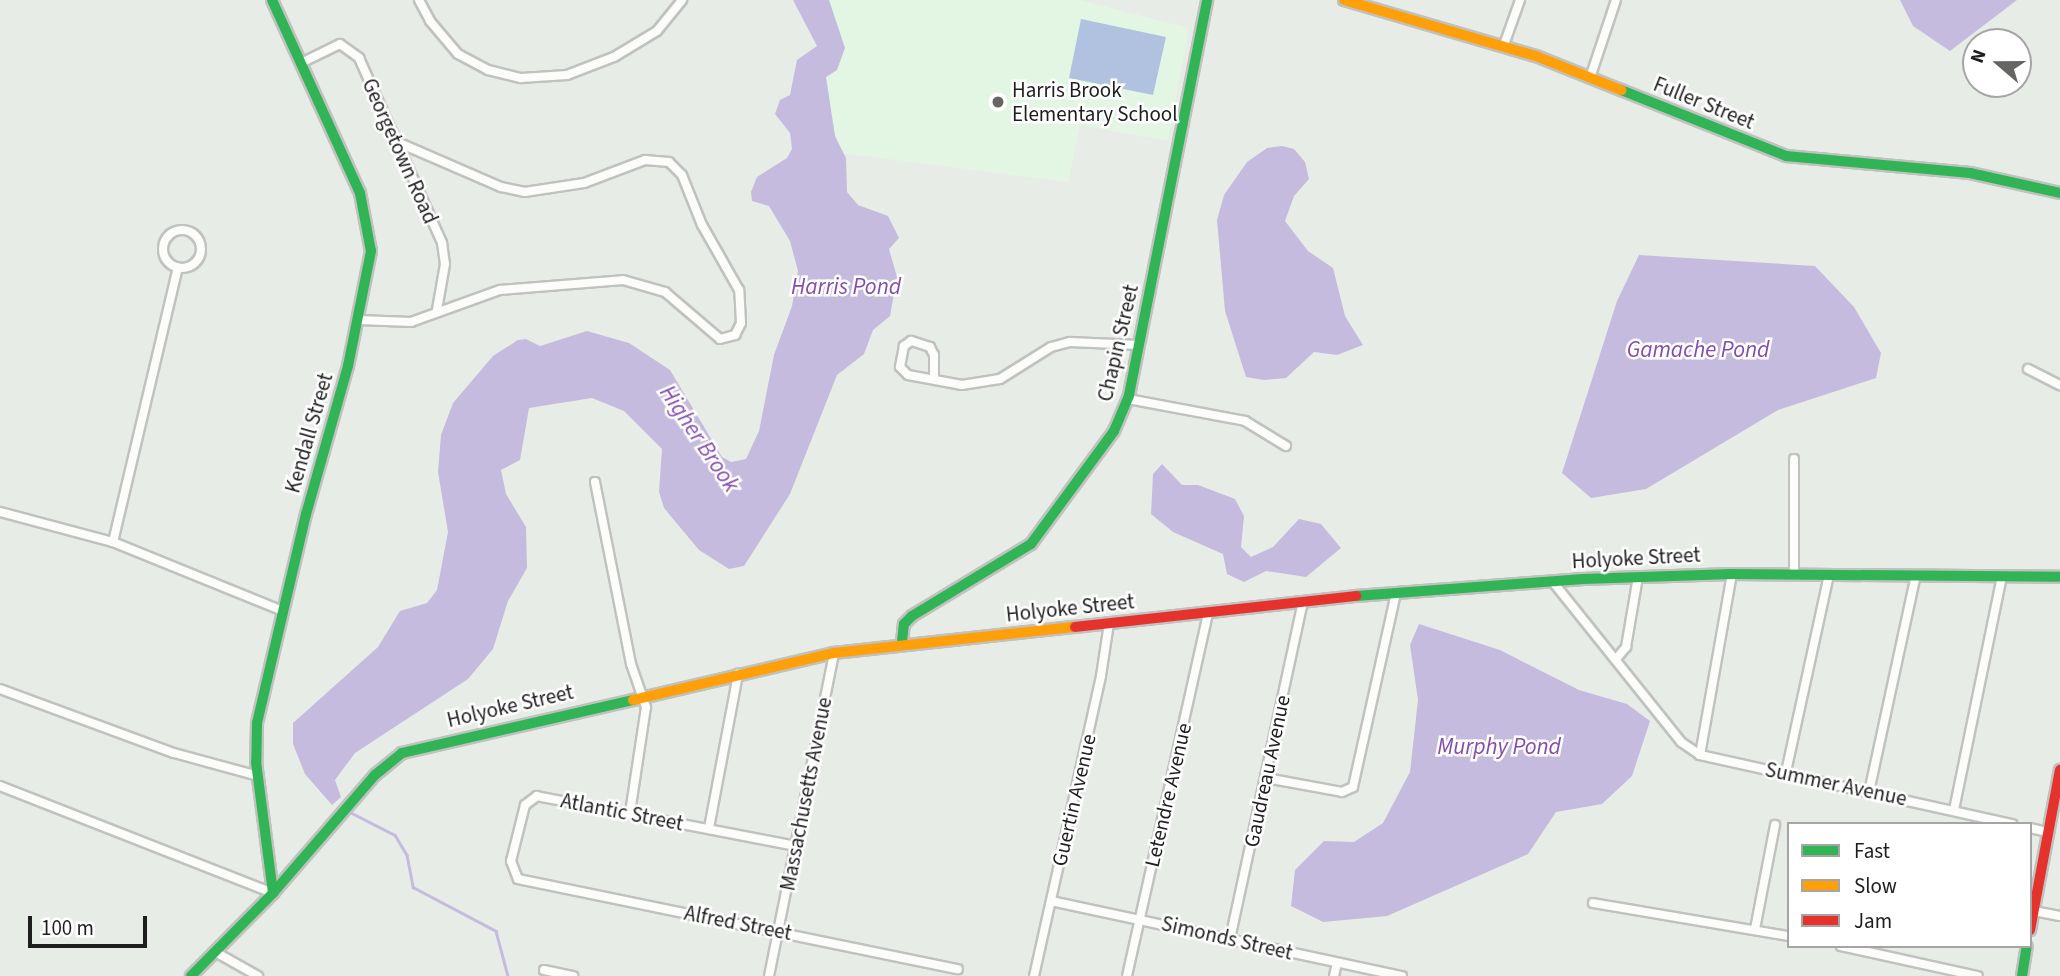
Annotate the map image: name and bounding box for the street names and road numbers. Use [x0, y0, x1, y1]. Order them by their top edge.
street label: Fuller Street [1650, 71, 1758, 135]
street label: Georgetown Road [357, 74, 443, 228]
street label: Chapin Street [1092, 282, 1144, 404]
street label: Kendall Street [280, 370, 338, 496]
street label: Holyoke Street [1571, 542, 1701, 574]
street label: Holyoke Street [1005, 589, 1135, 627]
street label: Holyoke Street [444, 679, 576, 733]
street label: Gaudreau Avenue [1239, 693, 1295, 849]
street label: Massachusetts Avenue [775, 695, 837, 893]
street label: Letendre Avenue [1139, 721, 1197, 869]
street label: Guertin Avenue [1047, 732, 1101, 868]
street label: Summer Avenue [1763, 757, 1909, 811]
street label: Atlantic Street [559, 788, 685, 836]
street label: Alfred Street [682, 900, 794, 946]
street label: Simonds Street [1159, 911, 1295, 965]

